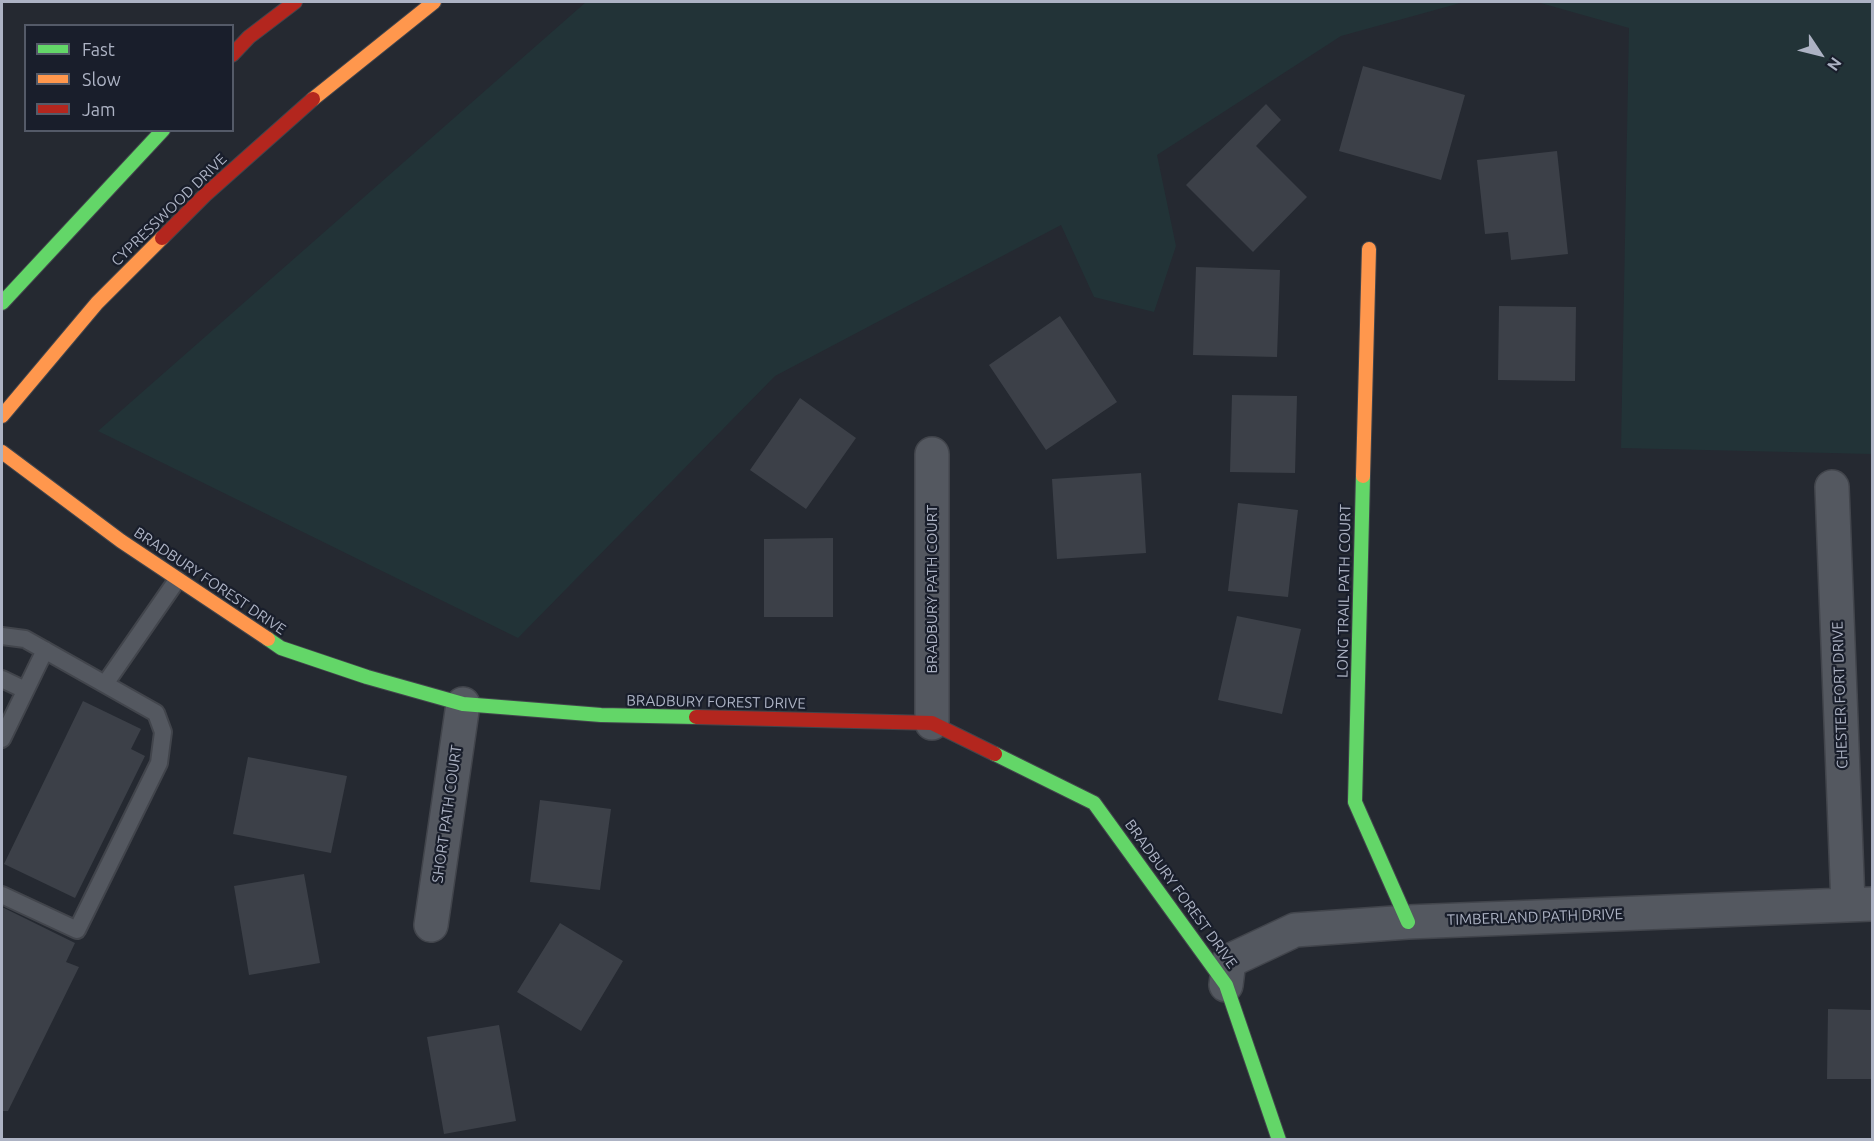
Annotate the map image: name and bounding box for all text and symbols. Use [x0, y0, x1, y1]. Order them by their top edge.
legend [24, 24, 234, 132]
north arrow [1790, 24, 1850, 84]
text: Fast [82, 39, 115, 59]
text: N [1824, 54, 1846, 74]
text: Slow [82, 69, 121, 89]
text: Jam [82, 99, 116, 119]
street label: CYPRESSWOOD DRIVE [108, 150, 230, 270]
street label: LONG TRAIL PATH COURT [1333, 504, 1355, 678]
street label: BRADBURY PATH COURT [923, 505, 941, 673]
street label: BRADBURY FOREST DRIVE [131, 523, 289, 639]
street label: CHESTER FORT DRIVE [1828, 621, 1852, 769]
street label: BRADBURY FOREST DRIVE [626, 691, 806, 713]
street label: SHORT PATH COURT [428, 744, 466, 884]
street label: BRADBURY FOREST DRIVE [1121, 816, 1241, 972]
street label: TIMBERLAND PATH DRIVE [1447, 905, 1623, 929]

